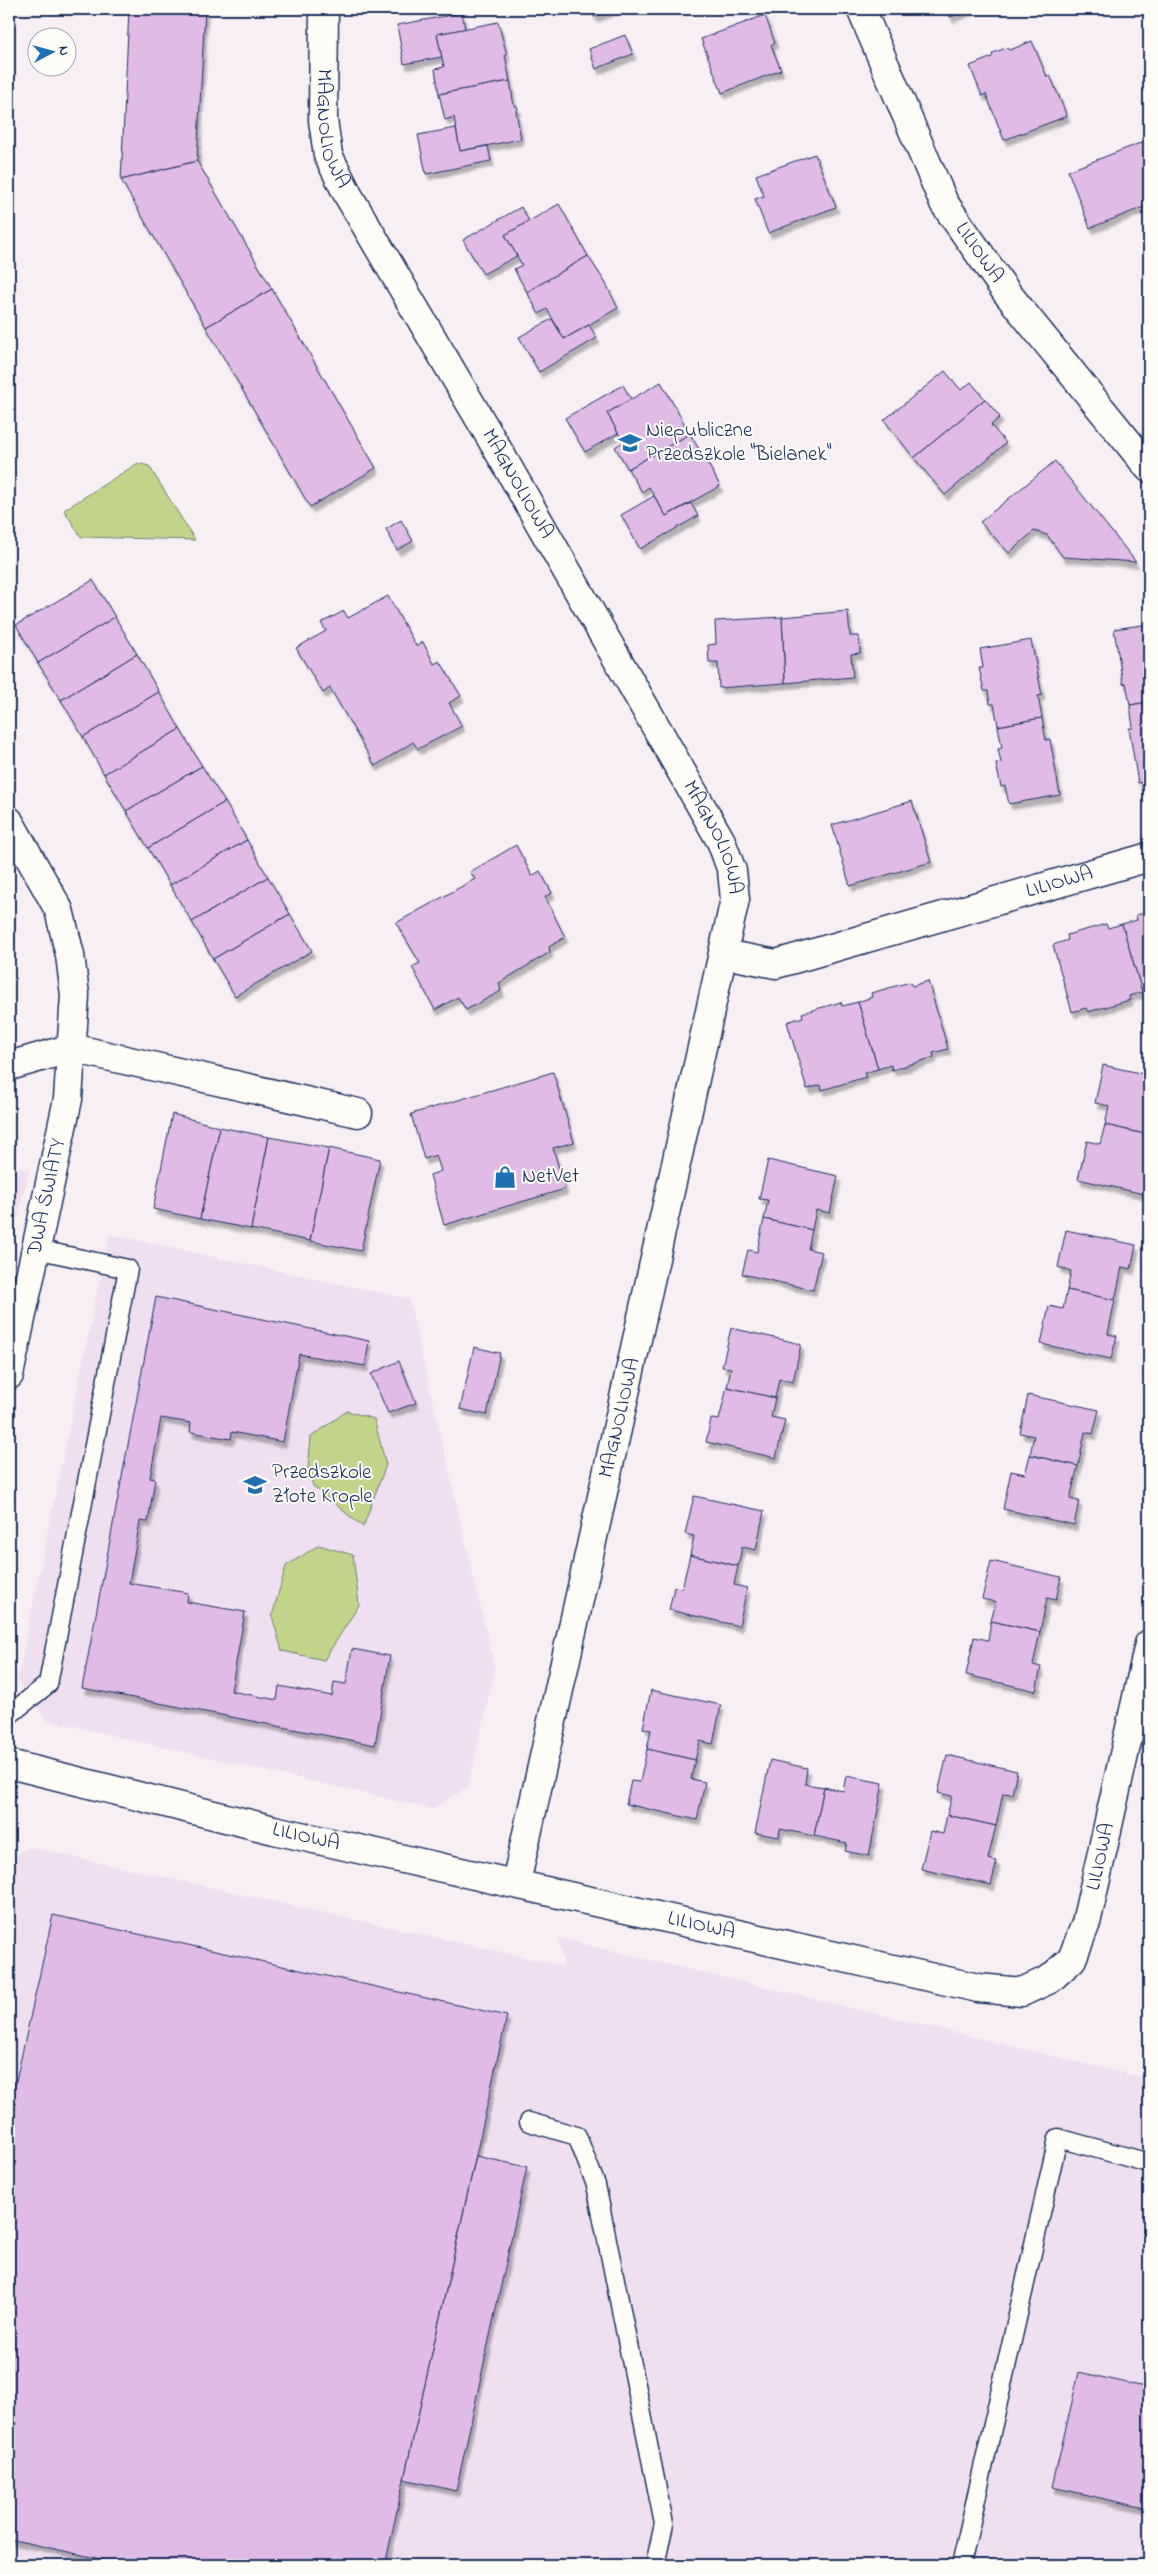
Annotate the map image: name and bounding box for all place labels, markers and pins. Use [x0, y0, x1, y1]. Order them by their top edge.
place label: Niepubliczne Przedszkole "Bielanek" [646, 416, 832, 470]
school or university icon: Niepubliczne Przedszkole "Bielanek" [617, 430, 643, 456]
place label: NetVet [522, 1162, 579, 1192]
shop icon: NetVet [492, 1164, 518, 1190]
place label: Przedszkole Złote Krople [272, 1458, 373, 1512]
school or university icon: Przedszkole Złote Krople [242, 1472, 268, 1498]

